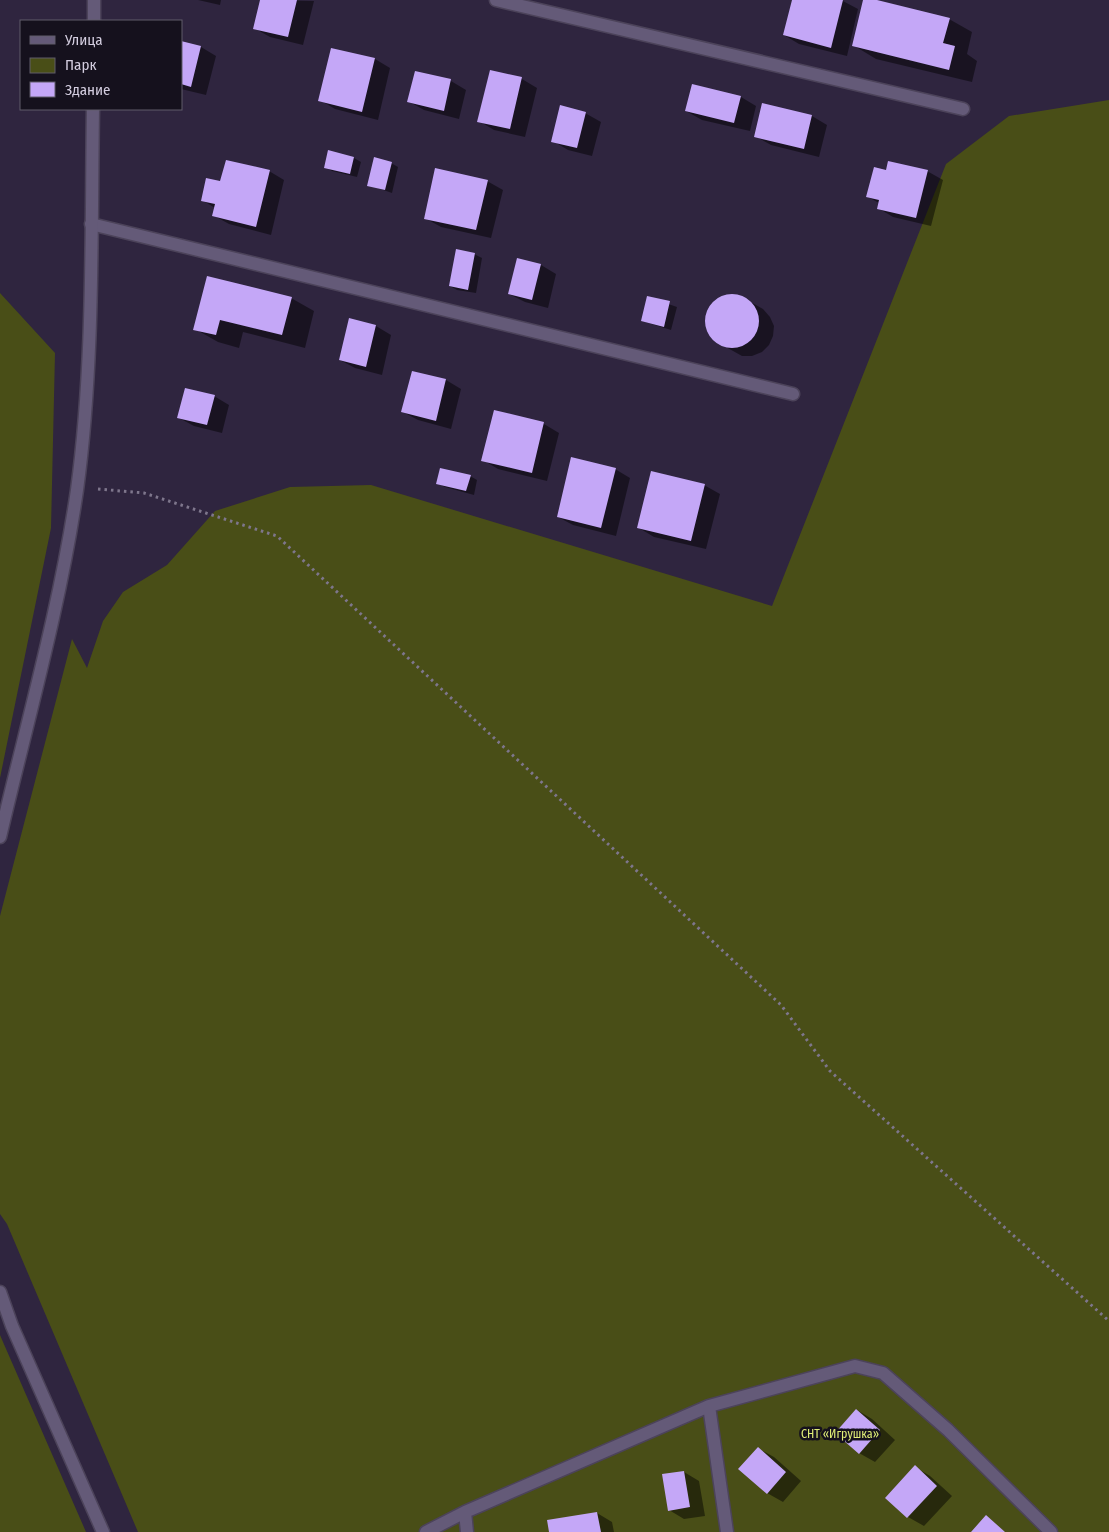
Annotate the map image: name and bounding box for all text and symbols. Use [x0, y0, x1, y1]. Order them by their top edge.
legend [20, 20, 182, 110]
text: Улица [64, 31, 103, 49]
text: Парк [65, 56, 96, 74]
text: Здание [65, 81, 111, 99]
park label: СНТ «Игрушка» [801, 1427, 879, 1441]

